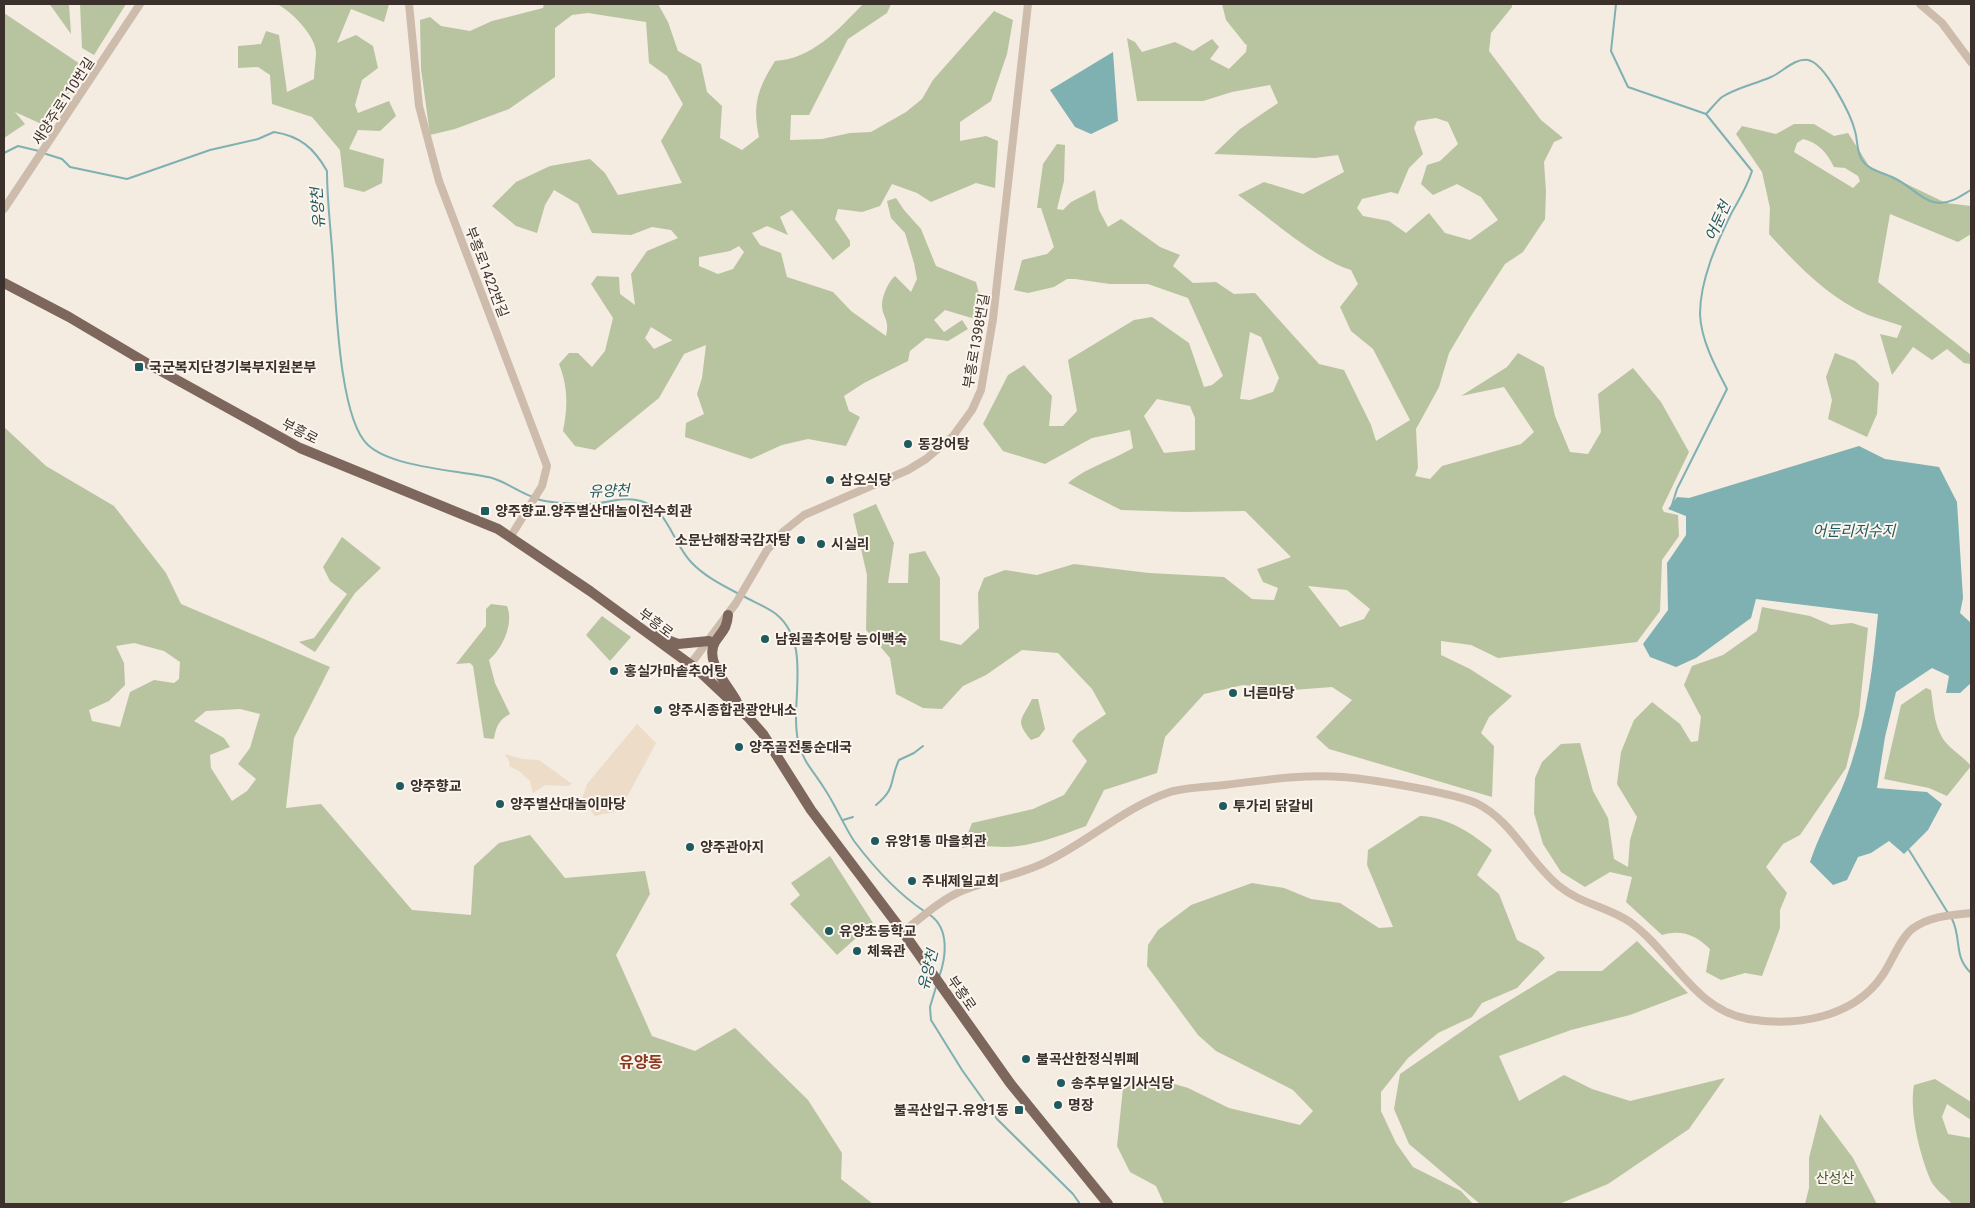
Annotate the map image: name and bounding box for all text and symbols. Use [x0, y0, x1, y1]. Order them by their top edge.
street label: 새양주로110번길 [29, 54, 97, 148]
water label: 유양천 [307, 185, 328, 229]
water label: 어둔천 [1701, 196, 1736, 244]
street label: 부흥로1422번길 [462, 224, 512, 320]
street label: 부흥로1398번길 [960, 292, 992, 390]
place label: 국군복지단경기북부지원본부 [149, 359, 317, 375]
marker: 국군복지단경기북부지원본부 [133, 361, 145, 373]
street label: 부흥로 [279, 415, 321, 447]
place label: 동강어탕 [918, 436, 970, 452]
marker: 동강어탕 [902, 438, 914, 450]
place label: 삼오식당 [840, 472, 892, 488]
marker: 삼오식당 [824, 474, 836, 486]
water label: 유양천 [588, 481, 632, 501]
place label: 양주향교.양주별산대놀이전수회관 [495, 503, 692, 519]
marker: 양주향교.양주별산대놀이전수회관 [479, 505, 491, 517]
water label: 어둔리저수지 [1813, 522, 1897, 540]
place label: 소문난해장국감자탕 [675, 532, 791, 548]
marker: 소문난해장국감자탕 [795, 534, 807, 546]
place label: 시실리 [831, 536, 870, 552]
marker: 시실리 [815, 538, 827, 550]
street label: 부흥로 [636, 605, 676, 641]
place label: 남원골추어탕 능이백숙 [775, 631, 907, 647]
marker: 남원골추어탕 능이백숙 [759, 633, 771, 645]
place label: 홍실가마솥추어탕 [624, 663, 727, 679]
marker: 홍실가마솥추어탕 [608, 665, 620, 677]
place label: 너른마당 [1243, 685, 1295, 701]
marker: 너른마당 [1227, 687, 1239, 699]
place label: 양주시종합관광안내소 [668, 702, 797, 718]
marker: 양주시종합관광안내소 [652, 704, 664, 716]
place label: 양주골전통순대국 [749, 739, 852, 755]
marker: 양주골전통순대국 [733, 741, 745, 753]
place label: 양주향교 [410, 778, 462, 794]
marker: 양주향교 [394, 780, 406, 792]
place label: 양주별산대놀이마당 [510, 796, 626, 812]
marker: 양주별산대놀이마당 [494, 798, 506, 810]
place label: 투가리 닭갈비 [1233, 798, 1314, 814]
marker: 투가리 닭갈비 [1217, 800, 1229, 812]
place label: 유양1통 마을회관 [885, 833, 987, 849]
marker: 유양1통 마을회관 [869, 835, 881, 847]
place label: 양주관아지 [700, 839, 764, 855]
marker: 양주관아지 [684, 841, 696, 853]
place label: 주내제일교회 [922, 873, 999, 889]
marker: 주내제일교회 [906, 875, 918, 887]
place label: 유양초등학교 [839, 923, 916, 939]
marker: 유양초등학교 [823, 925, 835, 937]
place label: 체육관 [867, 943, 906, 959]
marker: 체육관 [851, 945, 863, 957]
water label: 유양천 [914, 946, 942, 992]
street label: 부흥로 [944, 973, 980, 1014]
place label: 불곡산한정식뷔페 [1036, 1051, 1139, 1067]
district label: 유양동 [619, 1053, 663, 1072]
marker: 불곡산한정식뷔페 [1020, 1053, 1032, 1065]
place label: 송추부일기사식당 [1071, 1075, 1174, 1091]
marker: 송추부일기사식당 [1055, 1077, 1067, 1089]
place label: 명장 [1068, 1097, 1094, 1113]
marker: 명장 [1052, 1099, 1064, 1111]
place label: 불곡산입구.유양1동 [894, 1102, 1009, 1118]
marker: 불곡산입구.유양1동 [1013, 1104, 1025, 1116]
park label: 산성산 [1816, 1170, 1854, 1186]

